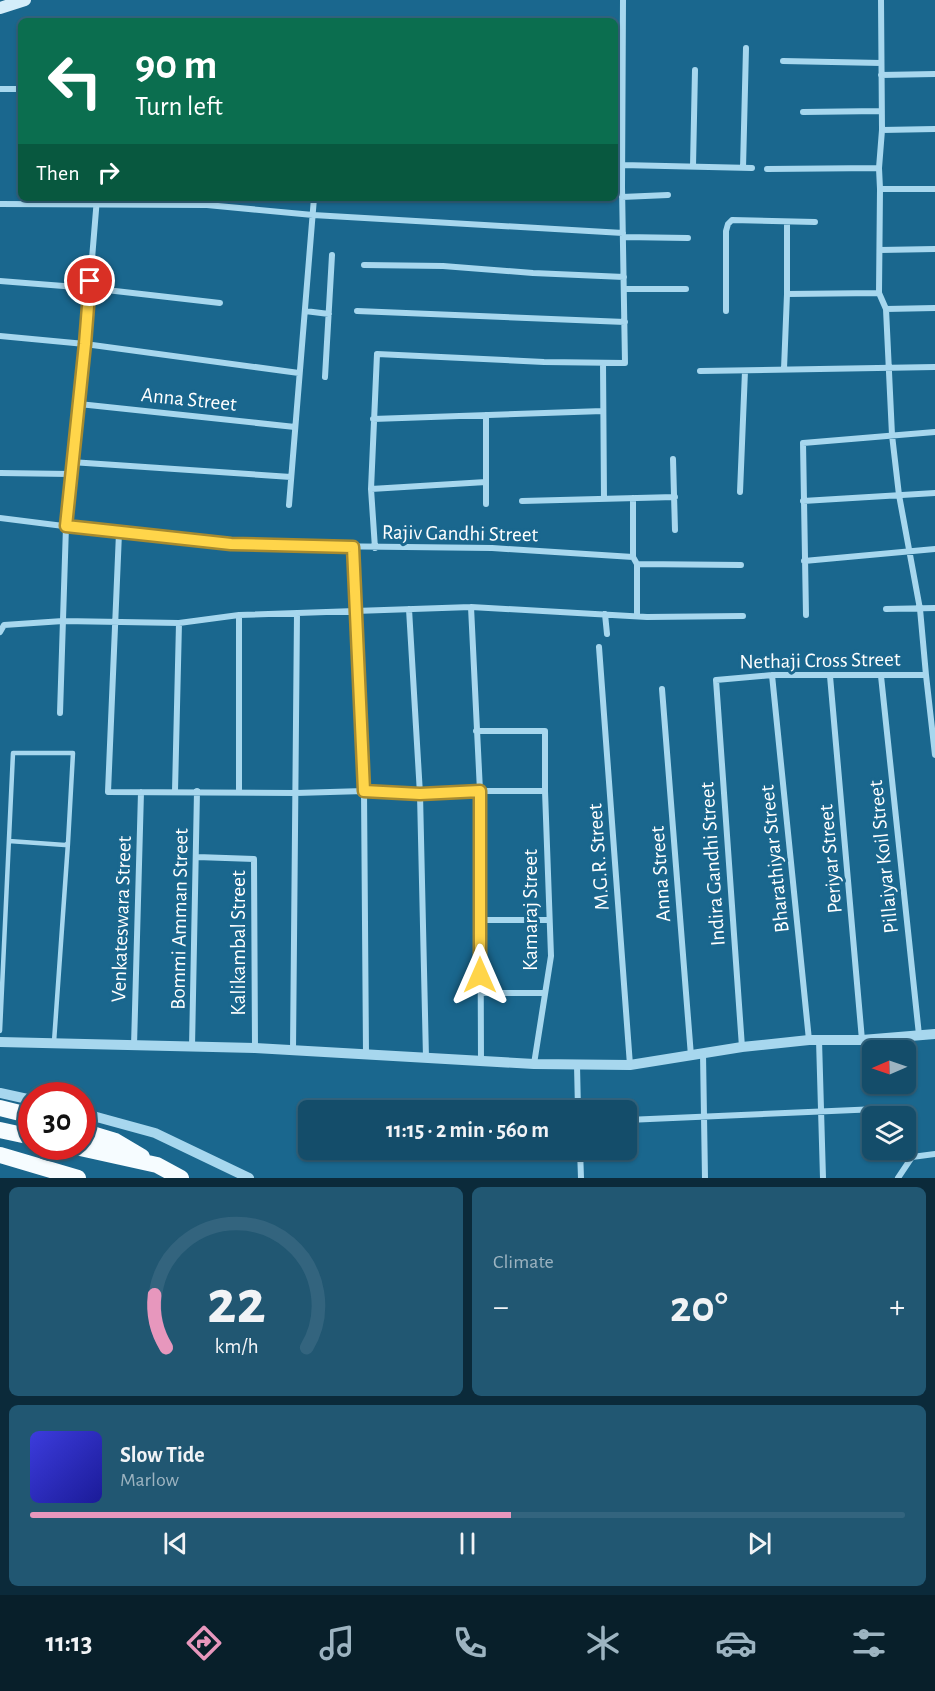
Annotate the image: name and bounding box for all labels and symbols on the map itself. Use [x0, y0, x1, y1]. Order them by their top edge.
pin [64, 255, 115, 306]
street label: Anna Street [140, 384, 238, 415]
street label: Rajiv Gandhi Street [382, 522, 539, 545]
street label: Nethaji Cross Street [739, 649, 901, 672]
street label: Pillaiyar Koil Street [865, 779, 902, 935]
street label: Indira Gandhi Street [696, 781, 729, 947]
street label: Bharathiyar Street [756, 784, 793, 934]
street label: M.G.R. Street [584, 802, 613, 911]
street label: Periyar Street [815, 803, 846, 914]
street label: Anna Street [647, 825, 674, 923]
street label: Bommi Amman Street [167, 828, 192, 1010]
street label: Venkateswara Street [108, 835, 135, 1003]
street label: Kamaraj Street [520, 849, 541, 971]
street label: Kalikambal Street [228, 870, 249, 1016]
position arrow [448, 943, 512, 1007]
north arrow [862, 1040, 916, 1094]
speed limit sign: 30 [18, 1082, 96, 1160]

